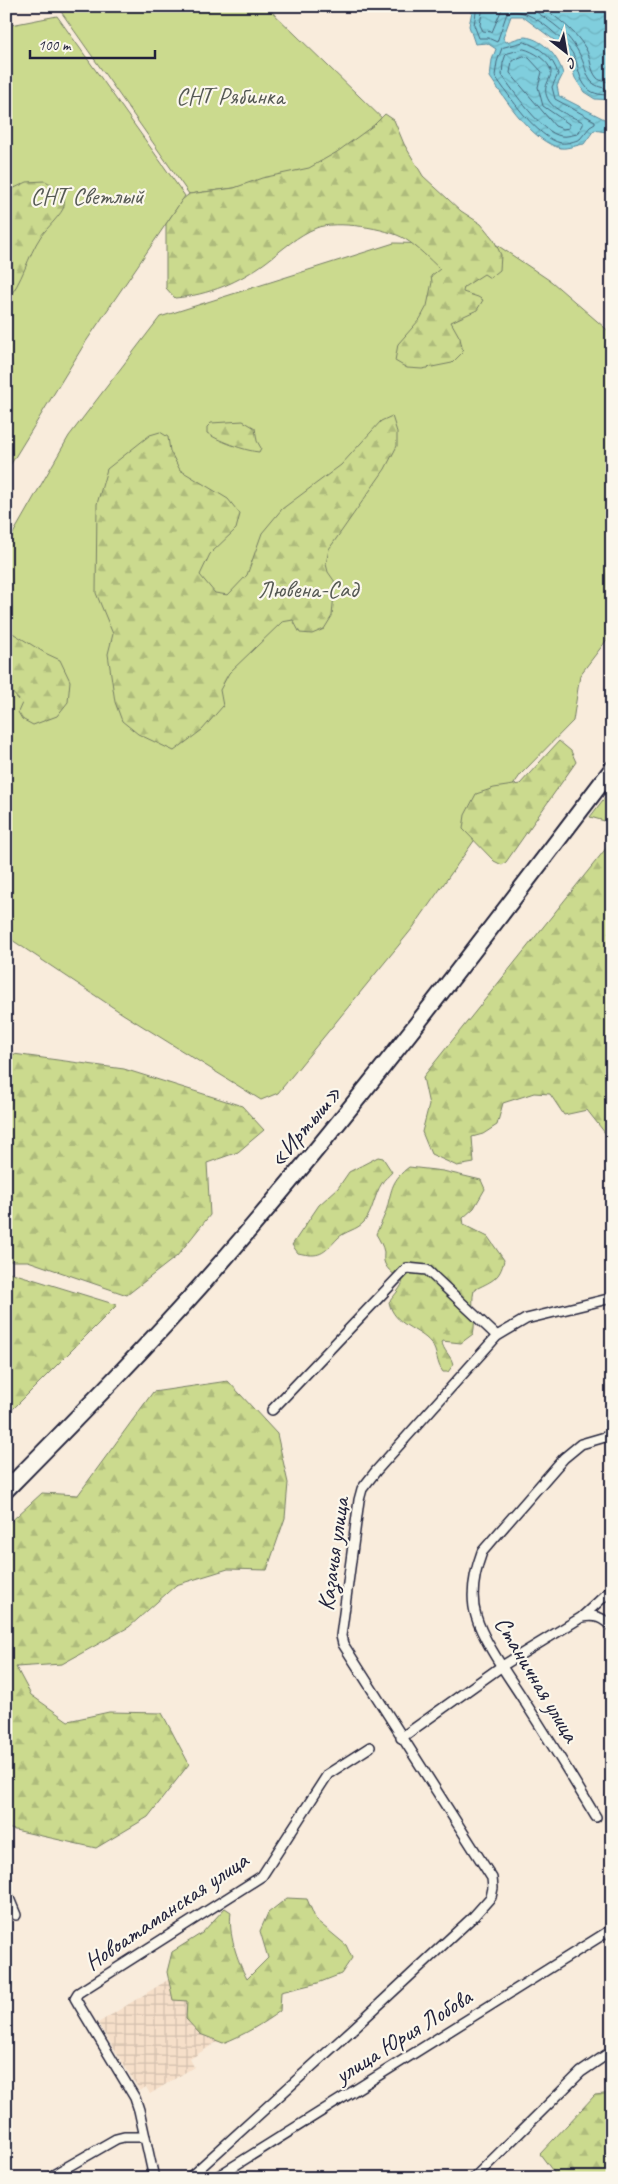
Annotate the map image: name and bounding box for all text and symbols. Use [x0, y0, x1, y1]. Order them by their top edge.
scale bar [30, 28, 155, 60]
north arrow [540, 28, 590, 78]
text: 100 m [38, 36, 72, 55]
text: С [563, 54, 580, 73]
park label: СНТ Рябинка [176, 81, 286, 111]
park label: СНТ Светлый [31, 181, 145, 211]
park label: Лювена-Сад [258, 574, 361, 604]
street label: «Иртыш» [262, 1079, 348, 1173]
street label: Казачья улица [310, 1493, 357, 1613]
street label: Станичная улица [488, 1611, 587, 1749]
street label: Новоатаманская улица [78, 1844, 255, 1977]
street label: улица Юрия Лобова [327, 1981, 478, 2091]

